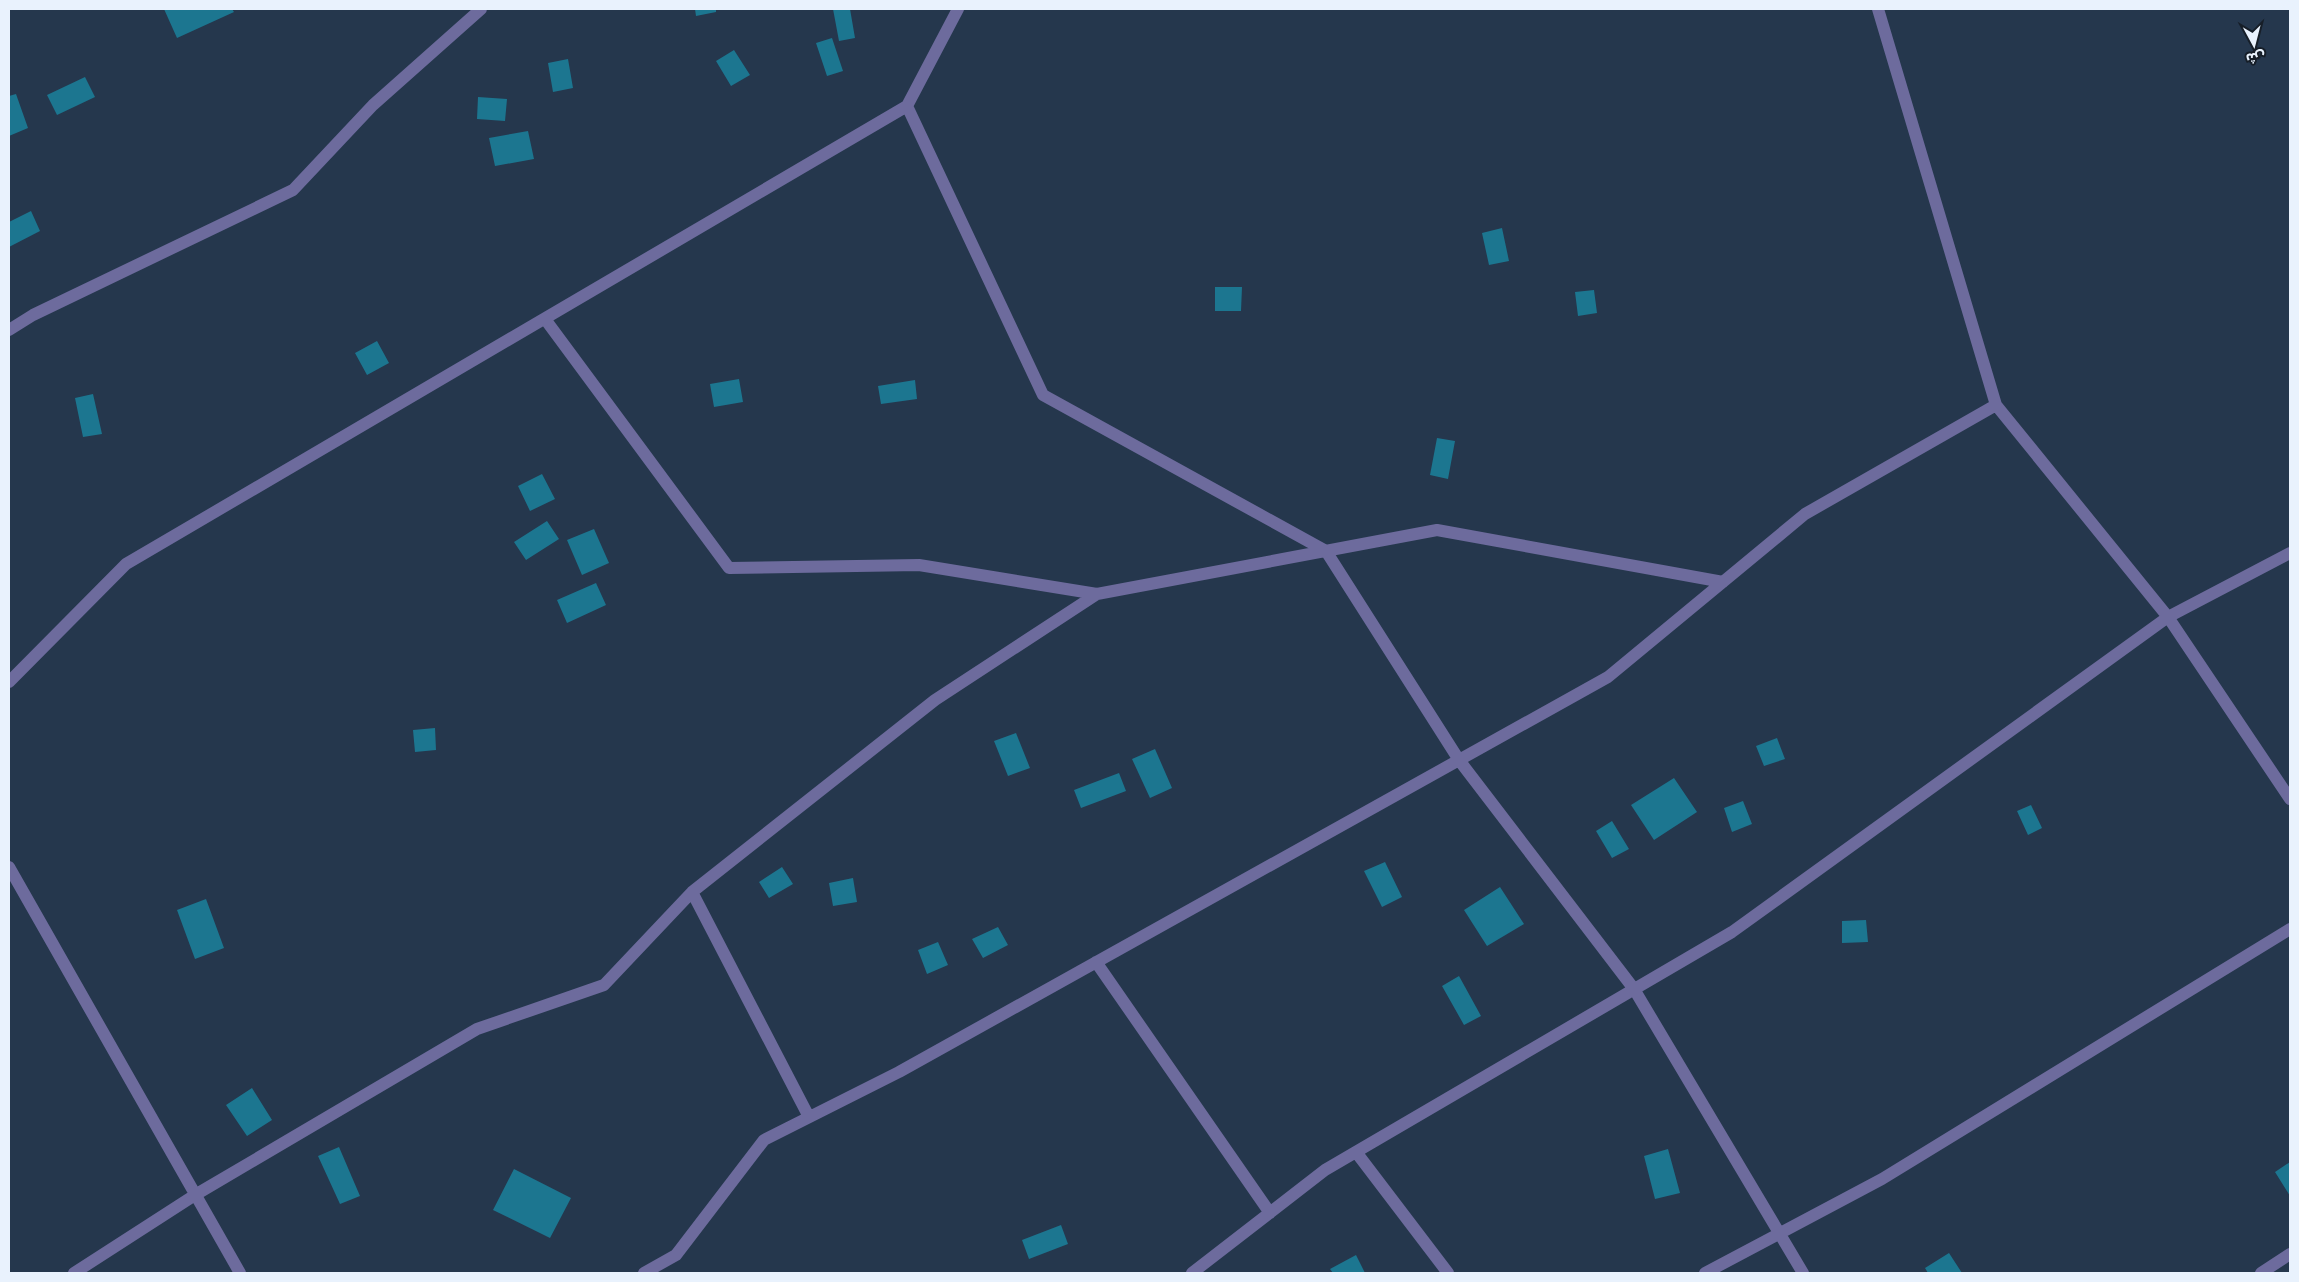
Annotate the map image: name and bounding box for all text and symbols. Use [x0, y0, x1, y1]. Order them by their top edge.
north arrow [2229, 20, 2279, 70]
text: ش [2245, 48, 2266, 67]

